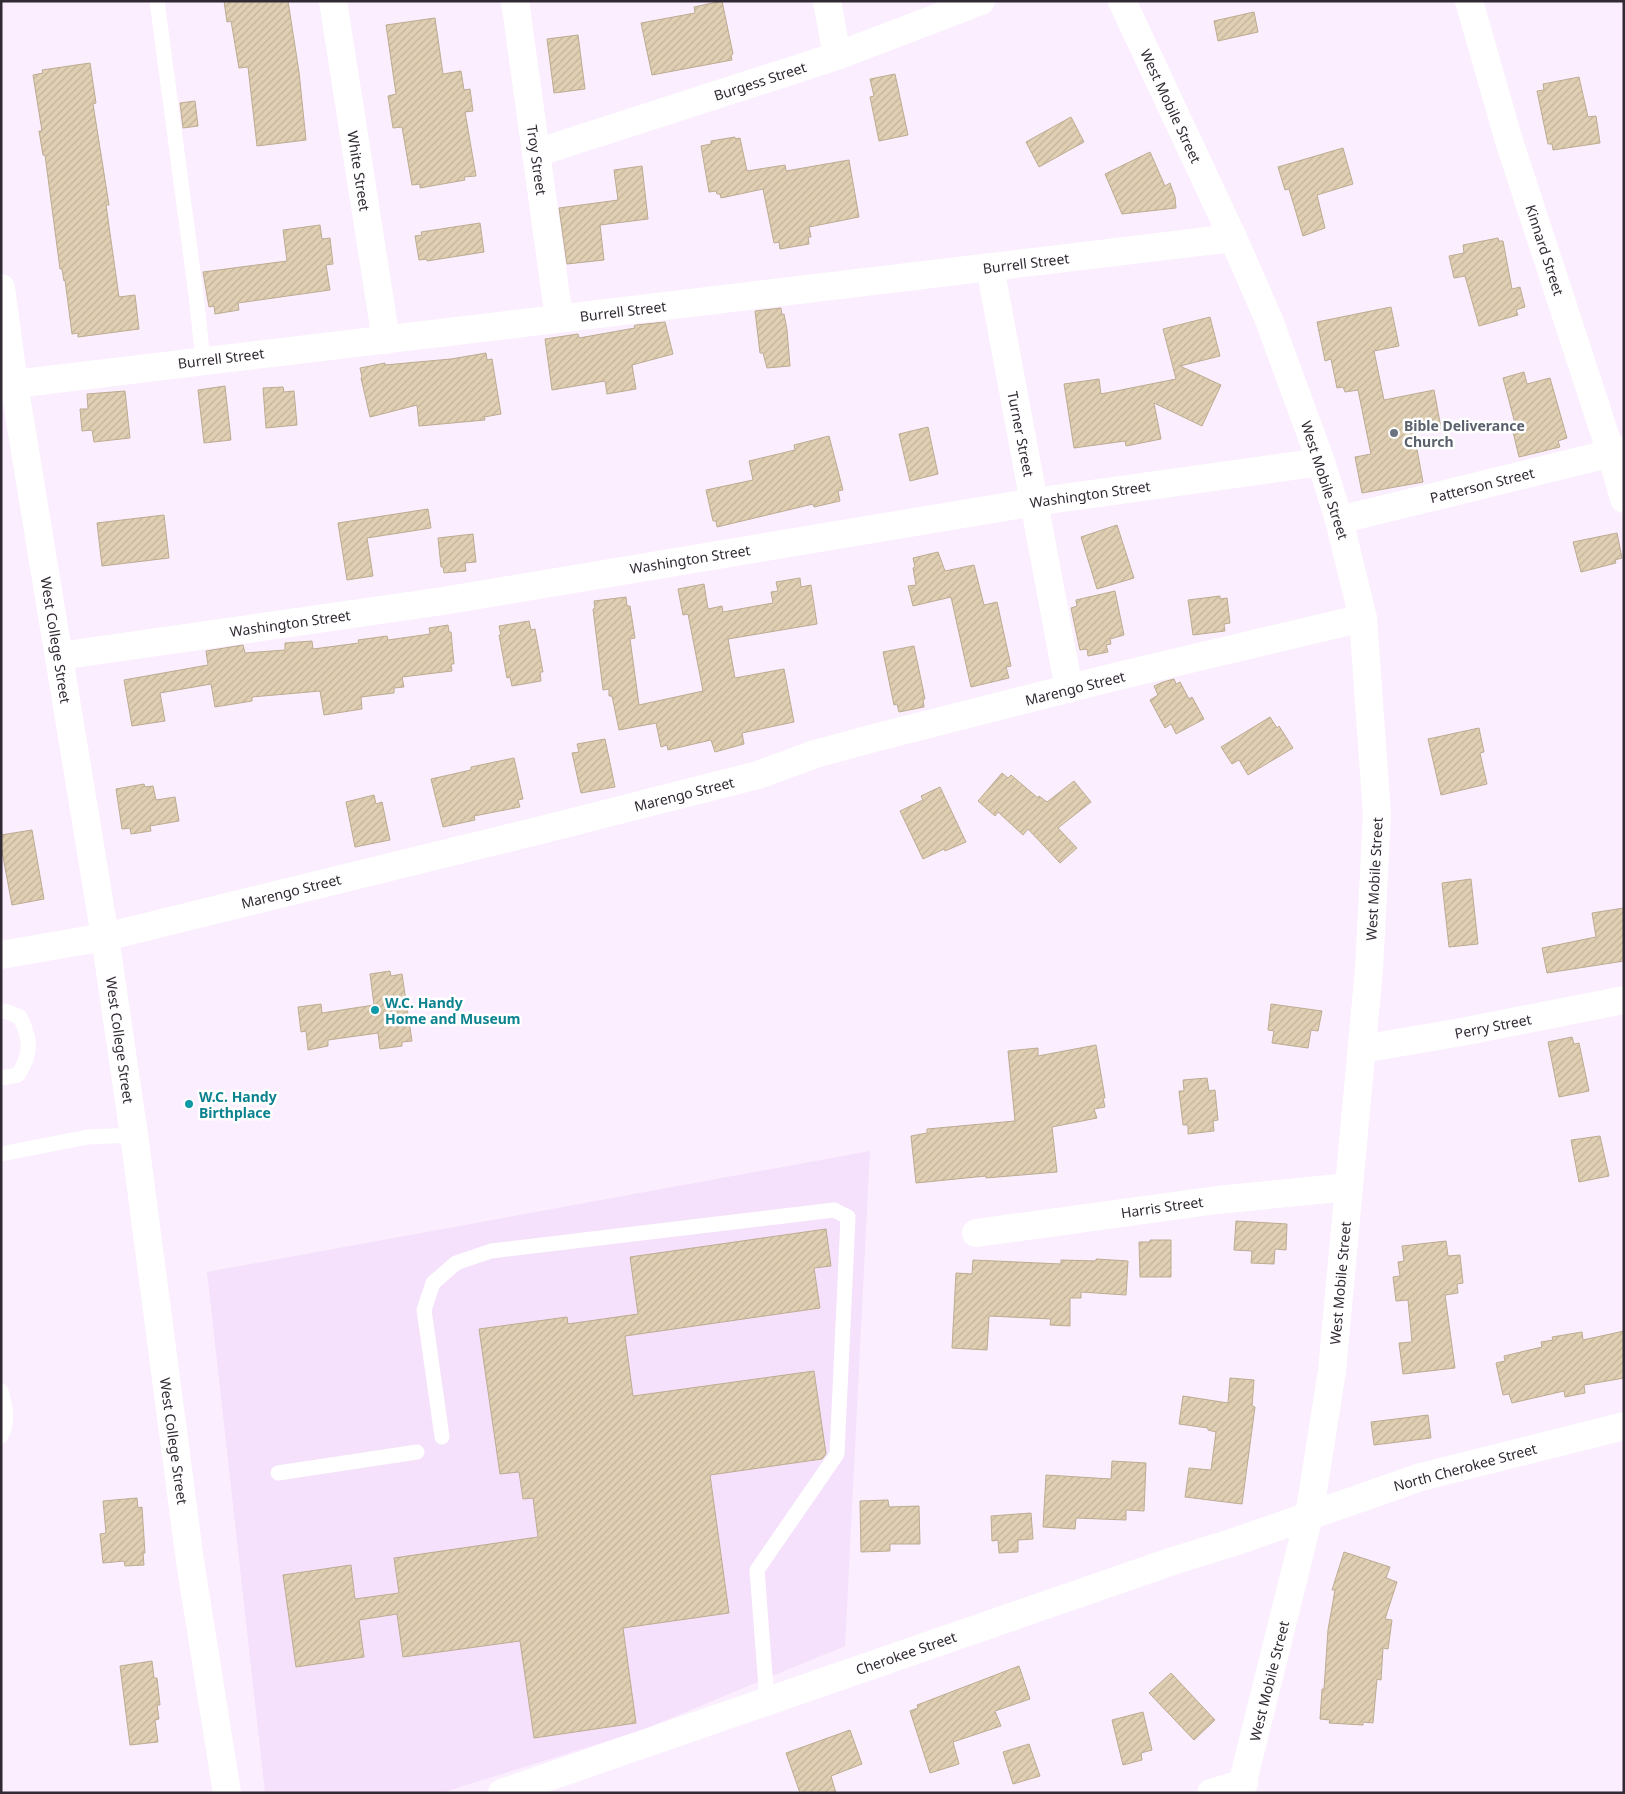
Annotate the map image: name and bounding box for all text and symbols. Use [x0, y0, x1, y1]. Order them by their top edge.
street label: West Mobile Street [1136, 46, 1206, 166]
street label: Burgess Street [711, 57, 809, 105]
street label: Troy Street [523, 124, 551, 196]
street label: White Street [343, 130, 375, 212]
street label: Kinnard Street [1521, 202, 1569, 298]
street label: Burrell Street [982, 248, 1070, 278]
street label: Burrell Street [579, 296, 667, 326]
street label: Burrell Street [177, 343, 265, 373]
street label: Turner Street [1003, 390, 1039, 478]
place label: Bible Deliverance Church [1404, 416, 1525, 451]
street label: West Mobile Street [1297, 418, 1353, 542]
marker: Bible Deliverance Church [1388, 427, 1400, 439]
street label: Patterson Street [1428, 463, 1536, 507]
street label: Washington Street [1028, 476, 1152, 512]
street label: Washington Street [628, 540, 752, 578]
street label: West College Street [37, 575, 75, 705]
street label: Washington Street [228, 605, 352, 641]
street label: Marengo Street [1023, 666, 1127, 710]
street label: Marengo Street [632, 772, 736, 816]
street label: West Mobile Street [1361, 817, 1387, 941]
street label: Marengo Street [239, 869, 343, 913]
street label: West College Street [102, 975, 138, 1105]
place label: W.C. Handy Home and Museum [385, 993, 521, 1028]
marker: W.C. Handy Home and Museum [369, 1004, 381, 1016]
street label: Perry Street [1453, 1009, 1533, 1043]
place label: W.C. Handy Birthplace [199, 1087, 277, 1122]
marker: W.C. Handy Birthplace [183, 1098, 195, 1110]
street label: Harris Street [1120, 1192, 1204, 1222]
street label: West Mobile Street [1325, 1221, 1355, 1345]
street label: West College Street [156, 1376, 192, 1506]
street label: North Cherokee Street [1391, 1439, 1539, 1495]
street label: West Mobile Street [1245, 1619, 1293, 1743]
street label: Cherokee Street [853, 1627, 959, 1679]

